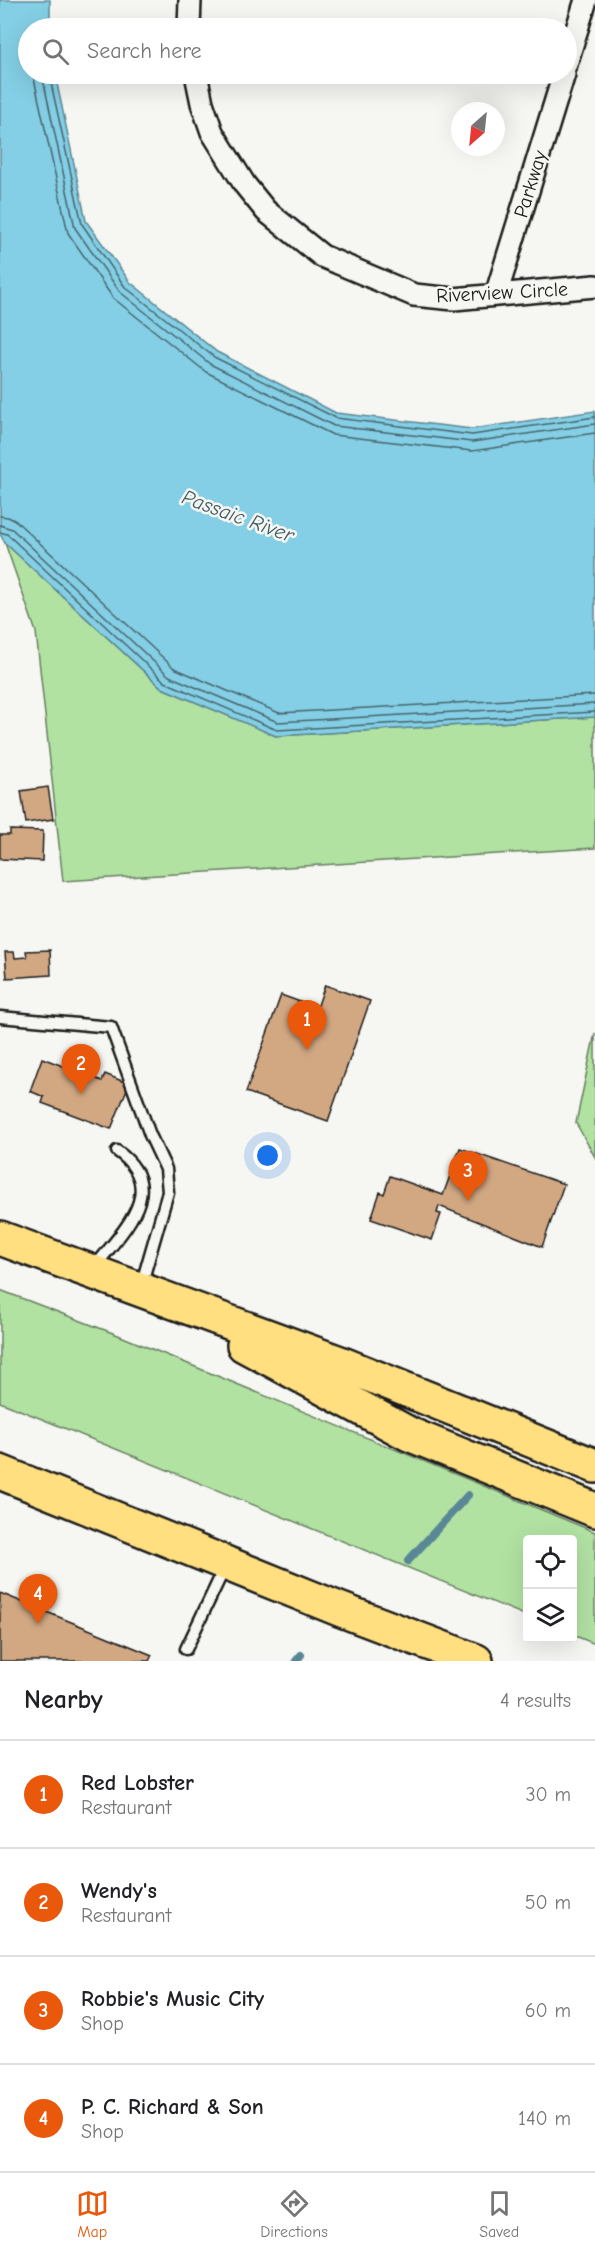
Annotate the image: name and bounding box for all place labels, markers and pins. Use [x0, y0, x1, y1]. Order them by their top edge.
pin: 1 [288, 1000, 326, 1050]
pin: 2 [62, 1044, 100, 1094]
pin: 3 [448, 1152, 488, 1201]
pin: 4 [18, 1574, 57, 1624]

